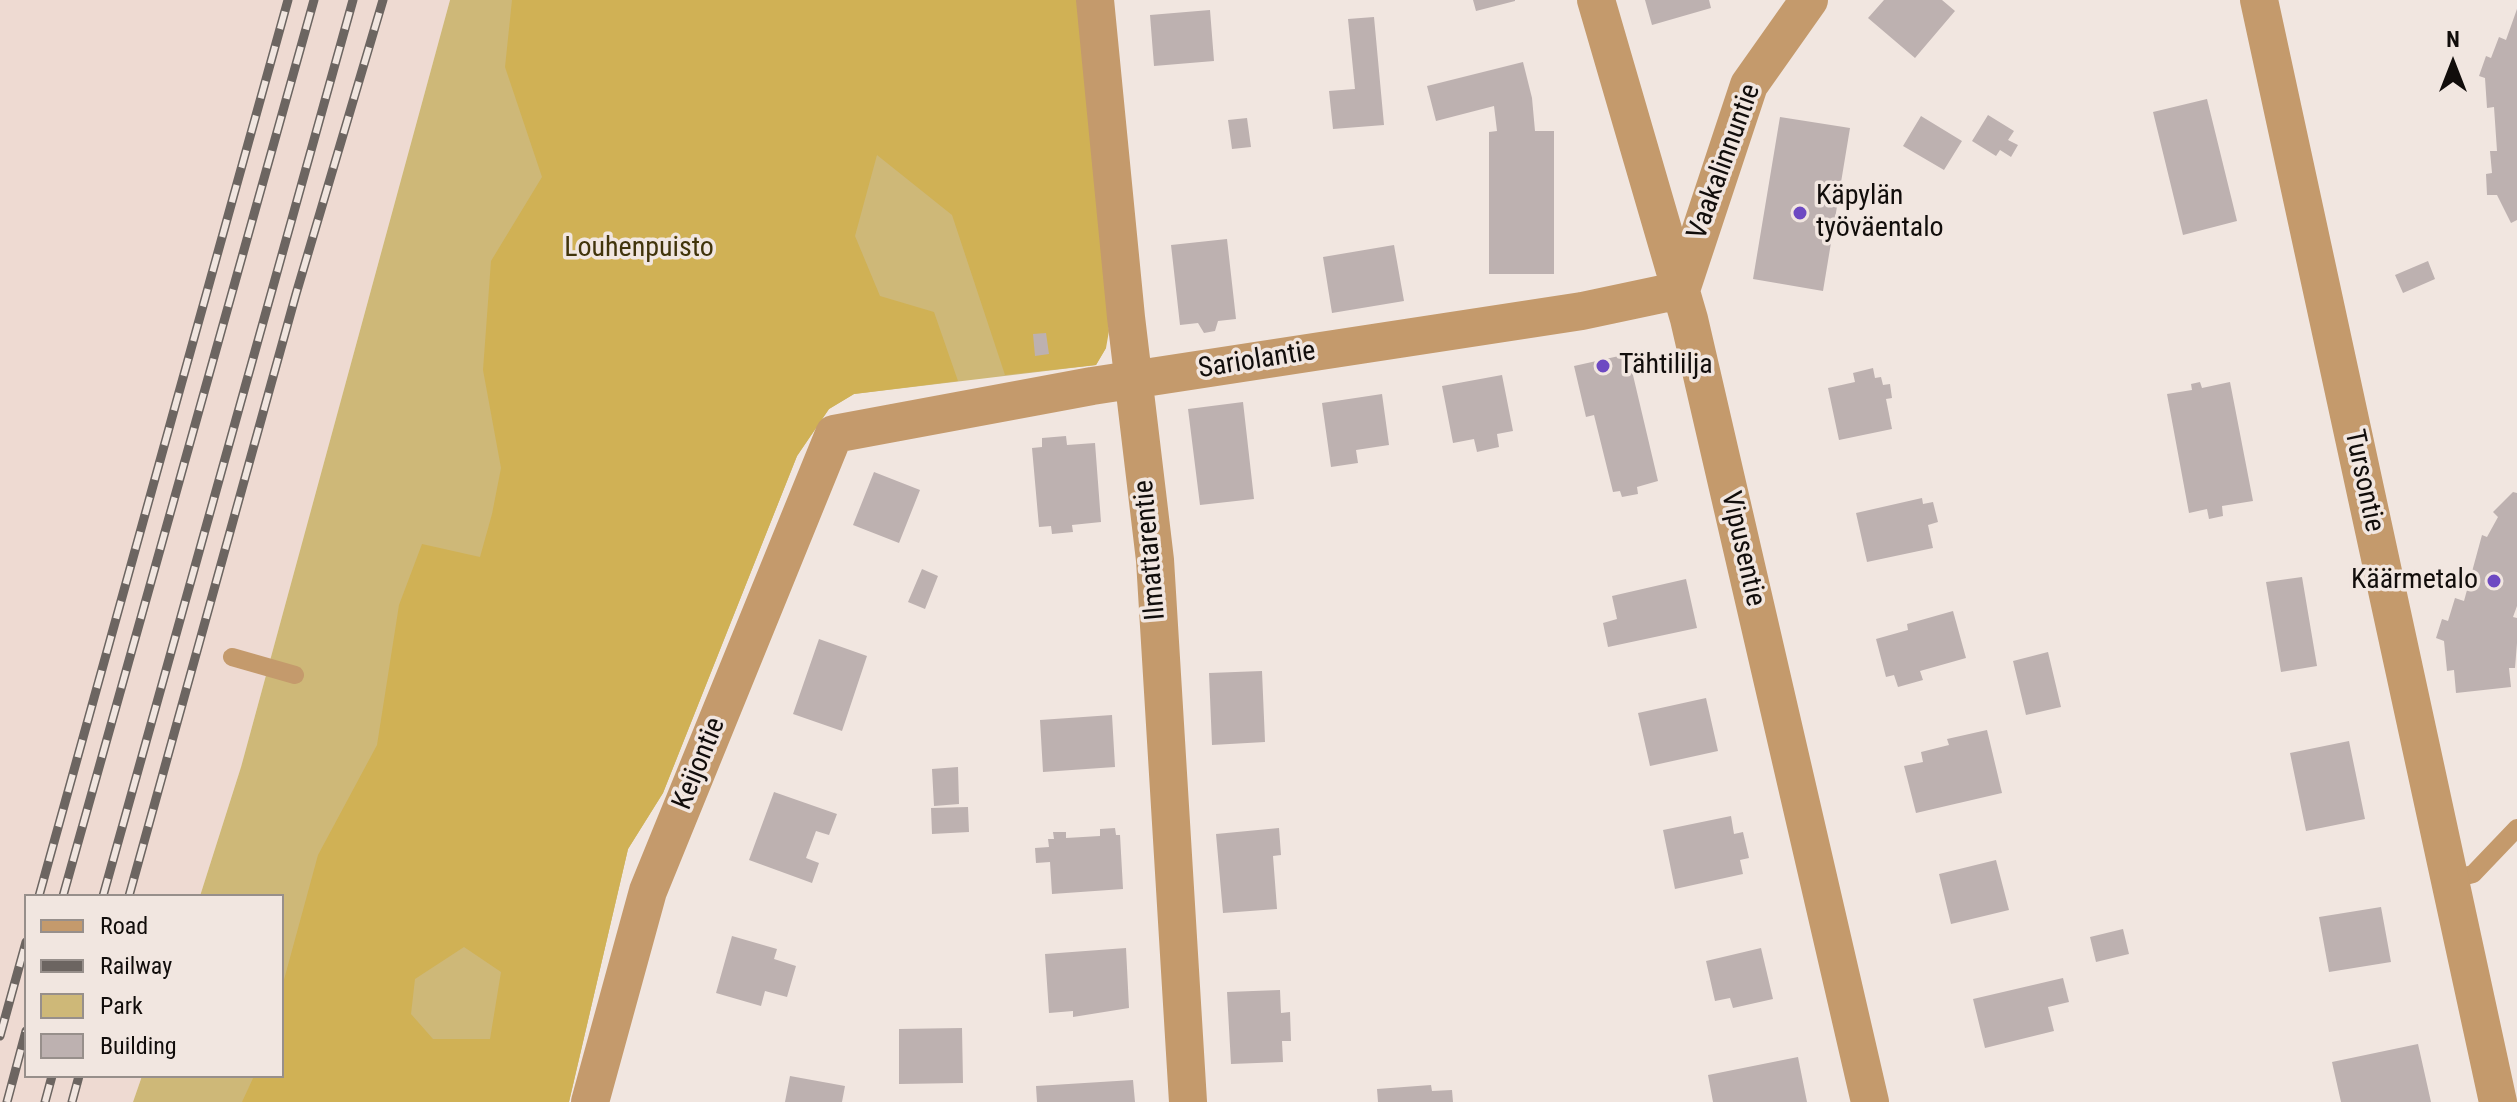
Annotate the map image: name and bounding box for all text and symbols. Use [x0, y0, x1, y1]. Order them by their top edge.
north arrow [2413, 24, 2493, 104]
text: N [2446, 27, 2460, 52]
street label: Vaakalinnuntie [1681, 80, 1769, 244]
place label: Käpylän työväentalo [1816, 180, 1944, 246]
marker: Käpylän työväentalo [1791, 204, 1809, 222]
park label: Louhenpuisto [564, 232, 714, 266]
street label: Sariolantie [1196, 335, 1318, 387]
place label: Tähtililja [1619, 349, 1713, 383]
marker: Tähtililja [1594, 357, 1612, 375]
street label: Tursontie [2336, 427, 2390, 535]
street label: Ilmattarentie [1128, 478, 1174, 622]
street label: Vipusentie [1712, 488, 1772, 610]
place label: Käärmetalo [2351, 564, 2478, 598]
marker: Käärmetalo [2485, 572, 2503, 590]
street label: Keijontie [666, 713, 734, 815]
legend [24, 894, 284, 1078]
text: Road [100, 912, 148, 940]
text: Railway [100, 952, 172, 980]
text: Park [100, 992, 143, 1020]
text: Building [100, 1032, 177, 1060]

